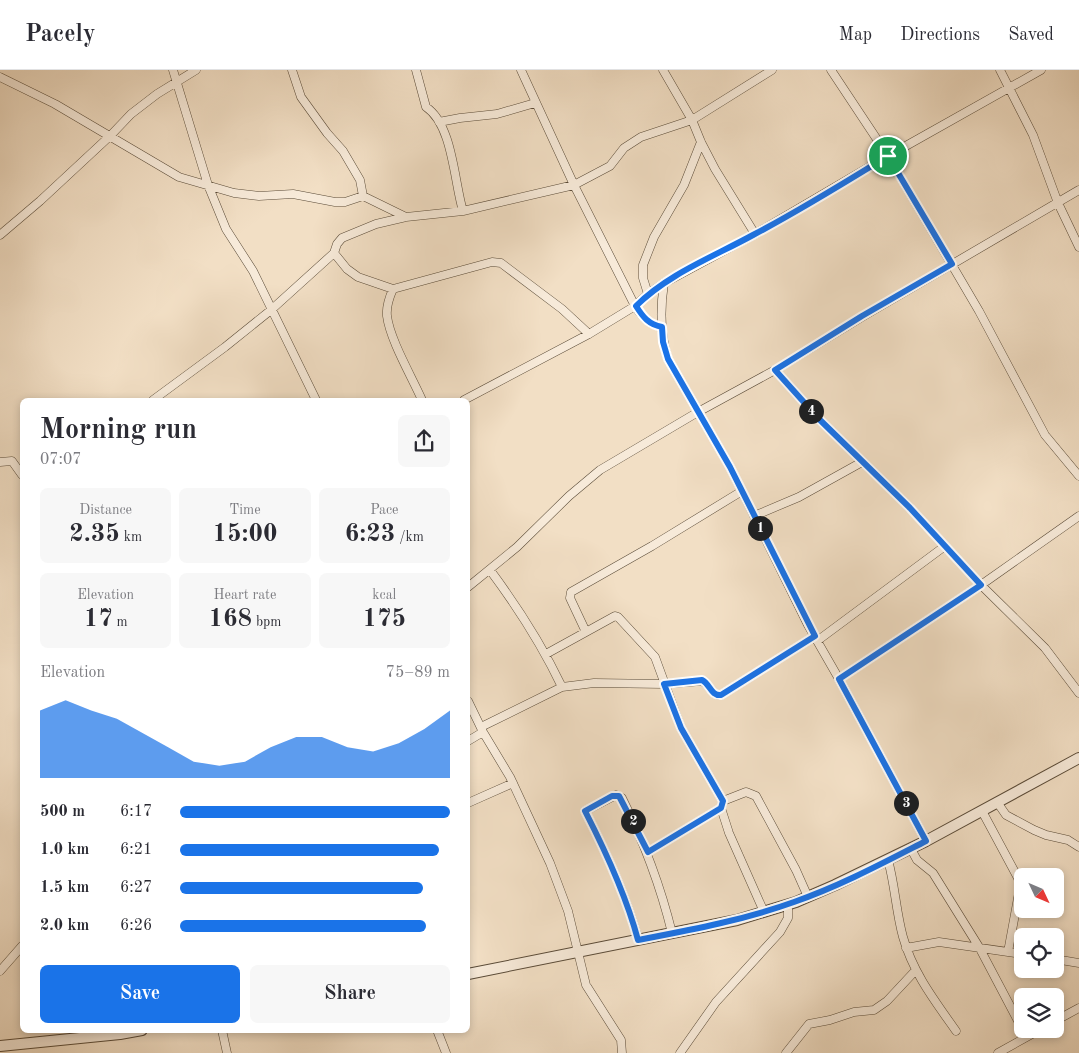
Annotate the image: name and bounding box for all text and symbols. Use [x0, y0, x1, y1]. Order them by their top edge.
text: Pacely [25, 23, 96, 47]
text: Map [839, 26, 872, 44]
text: Directions [900, 26, 980, 44]
text: Saved [1008, 26, 1054, 44]
pin [867, 135, 909, 177]
icon: arrive [874, 142, 902, 170]
pin: 4 [798, 398, 824, 424]
text: 4 [807, 404, 816, 418]
button: share [398, 415, 450, 467]
text: Morning run [40, 417, 197, 445]
text: 07:07 [40, 452, 82, 468]
text: Distance [79, 503, 132, 517]
text: Time [229, 503, 261, 517]
text: Pace [370, 503, 399, 517]
pin: 1 [748, 516, 772, 540]
text: 1 [756, 521, 765, 535]
text: 2.35 [69, 522, 120, 547]
text: 15:00 [212, 522, 278, 547]
text: 6:23 [345, 522, 395, 547]
text: km [120, 530, 142, 544]
text: /km [395, 530, 424, 544]
text: Elevation [77, 588, 134, 602]
text: Heart rate [214, 588, 276, 602]
text: kcal [372, 588, 396, 602]
text: 17 [84, 607, 113, 632]
text: 168 [209, 607, 252, 632]
text: 175 [363, 607, 406, 632]
text: m [113, 615, 128, 629]
text: bpm [252, 615, 281, 629]
text: Elevation [40, 665, 105, 681]
text: 75–89 m [386, 665, 450, 681]
pin: 3 [894, 790, 918, 816]
text: 3 [902, 796, 911, 810]
text: 500 m [40, 804, 85, 820]
text: 6:17 [120, 804, 152, 820]
pin: 2 [620, 808, 646, 834]
text: 2 [629, 814, 638, 828]
text: 1.0 km [40, 842, 89, 858]
text: 6:21 [120, 842, 152, 858]
north arrow [1014, 868, 1064, 918]
map controls [1014, 868, 1064, 1038]
text: 1.5 km [40, 880, 89, 896]
text: 6:27 [120, 880, 152, 896]
text: 2.0 km [40, 918, 89, 934]
text: 6:26 [120, 918, 152, 934]
button: locate [1014, 928, 1064, 978]
button: Save [40, 965, 240, 1023]
button: Share [250, 965, 450, 1023]
button: layers [1014, 988, 1064, 1038]

